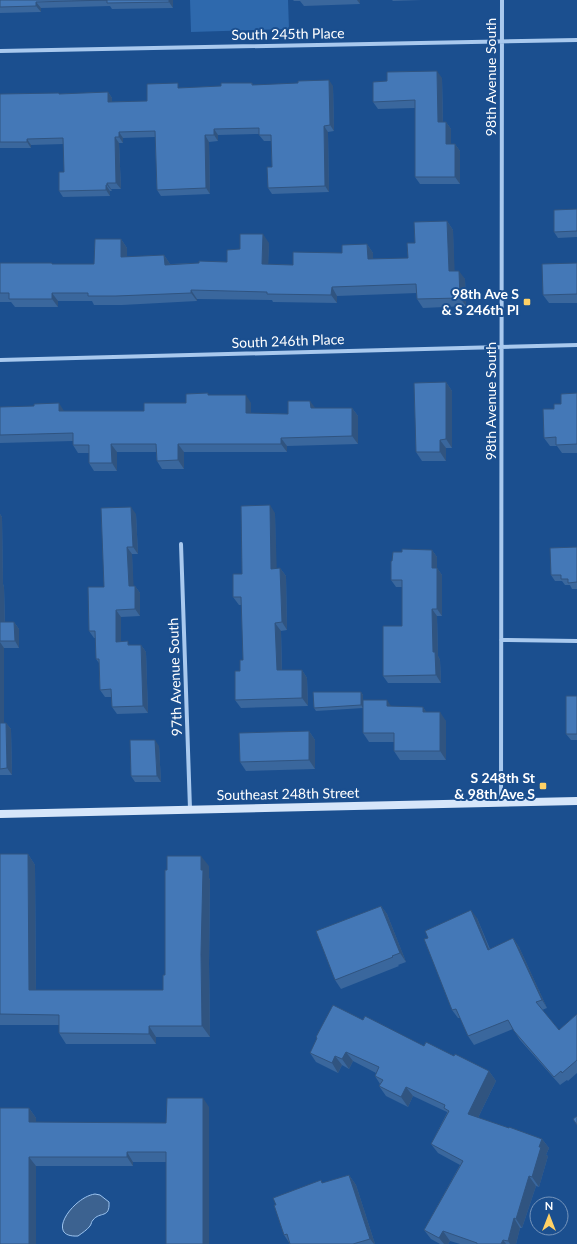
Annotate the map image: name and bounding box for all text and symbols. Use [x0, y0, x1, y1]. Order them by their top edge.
street label: 98th Avenue South [482, 18, 499, 136]
street label: South 245th Place [231, 24, 345, 43]
place label: 98th Ave S & S 246th Pl [441, 285, 519, 318]
marker: 98th Ave S & S 246th Pl [522, 297, 532, 307]
street label: South 246th Place [231, 330, 345, 351]
street label: 98th Avenue South [482, 342, 499, 460]
street label: 97th Avenue South [164, 618, 185, 736]
place label: S 248th St & 98th Ave S [454, 769, 536, 802]
marker: S 248th St & 98th Ave S [538, 781, 548, 791]
street label: Southeast 248th Street [216, 784, 360, 803]
north arrow [529, 1196, 569, 1236]
text: N [545, 1199, 553, 1212]

